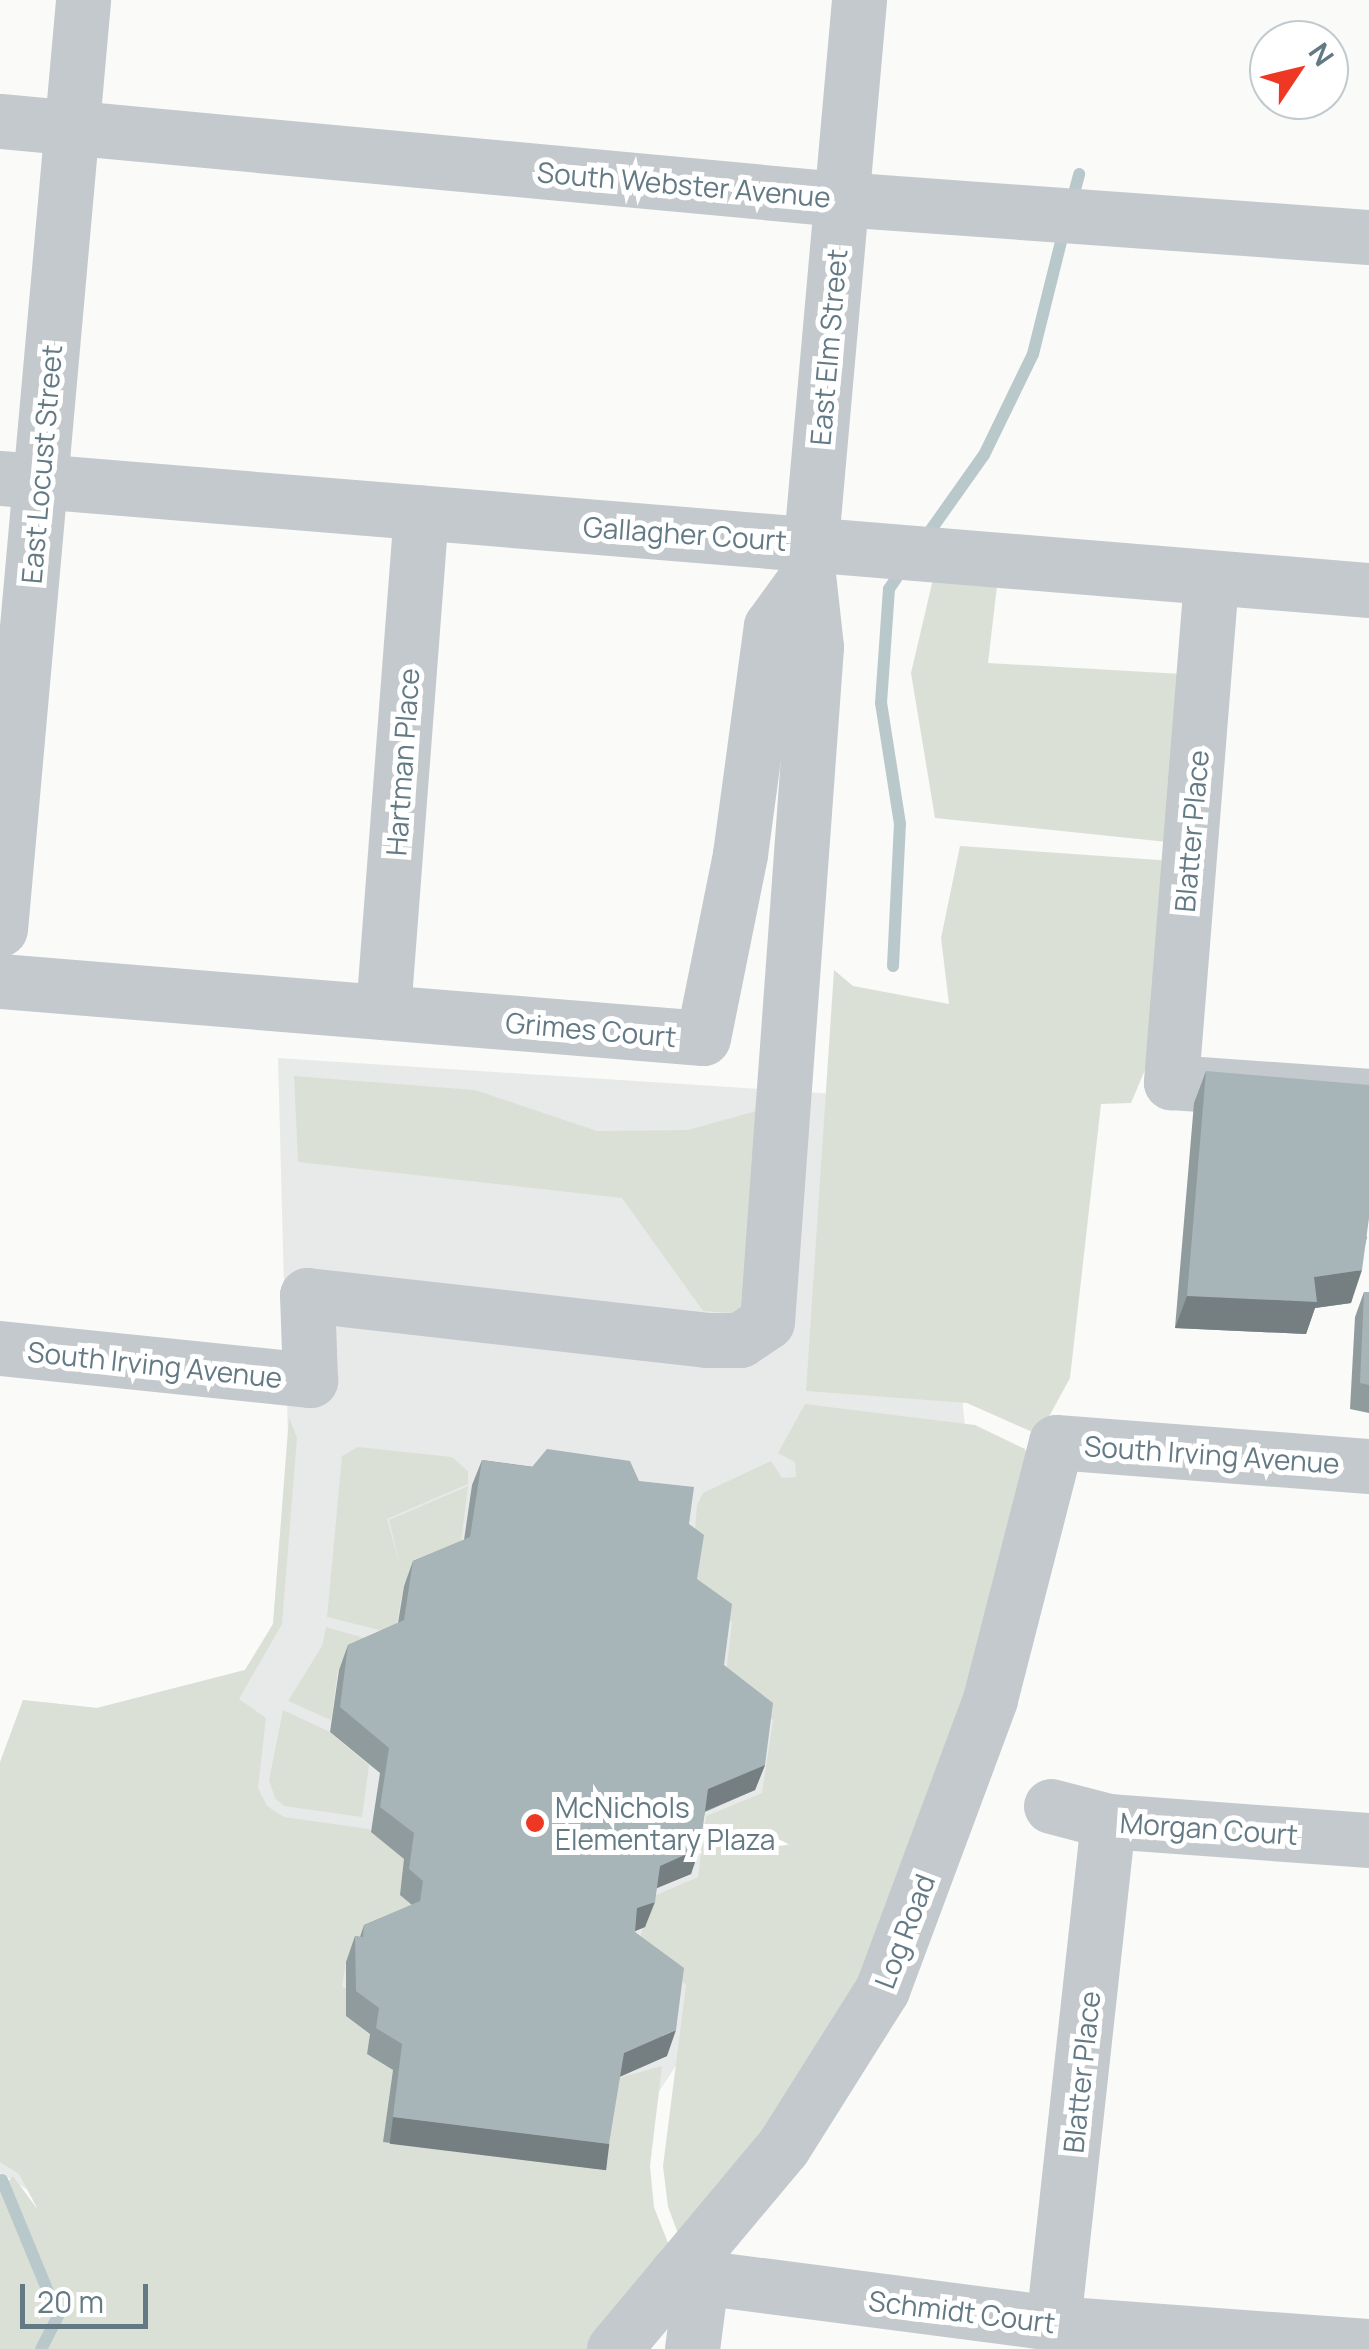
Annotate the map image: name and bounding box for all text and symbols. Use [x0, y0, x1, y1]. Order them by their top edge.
north arrow [1249, 20, 1349, 120]
text: N [1301, 35, 1343, 73]
street label: South Webster Avenue [536, 154, 832, 214]
street label: East Elm Street [803, 247, 853, 447]
street label: East Locust Street [14, 343, 68, 585]
street label: Gallagher Court [582, 509, 788, 557]
street label: Hartman Place [379, 667, 425, 857]
street label: Blatter Place [1167, 749, 1215, 913]
street label: Grimes Court [504, 1005, 678, 1053]
street label: South Irving Avenue [26, 1334, 284, 1394]
street label: South Irving Avenue [1083, 1428, 1341, 1480]
place label: McNichols Elementary Plaza [555, 1790, 775, 1856]
street label: Morgan Court [1119, 1805, 1299, 1851]
marker: McNichols Elementary Plaza [524, 1812, 546, 1834]
street label: Log Road [867, 1869, 941, 1993]
street label: Blatter Place [1056, 1989, 1106, 2155]
scale bar [25, 2264, 152, 2326]
text: 20 m [37, 2281, 104, 2322]
street label: Schmidt Court [867, 2283, 1057, 2339]

